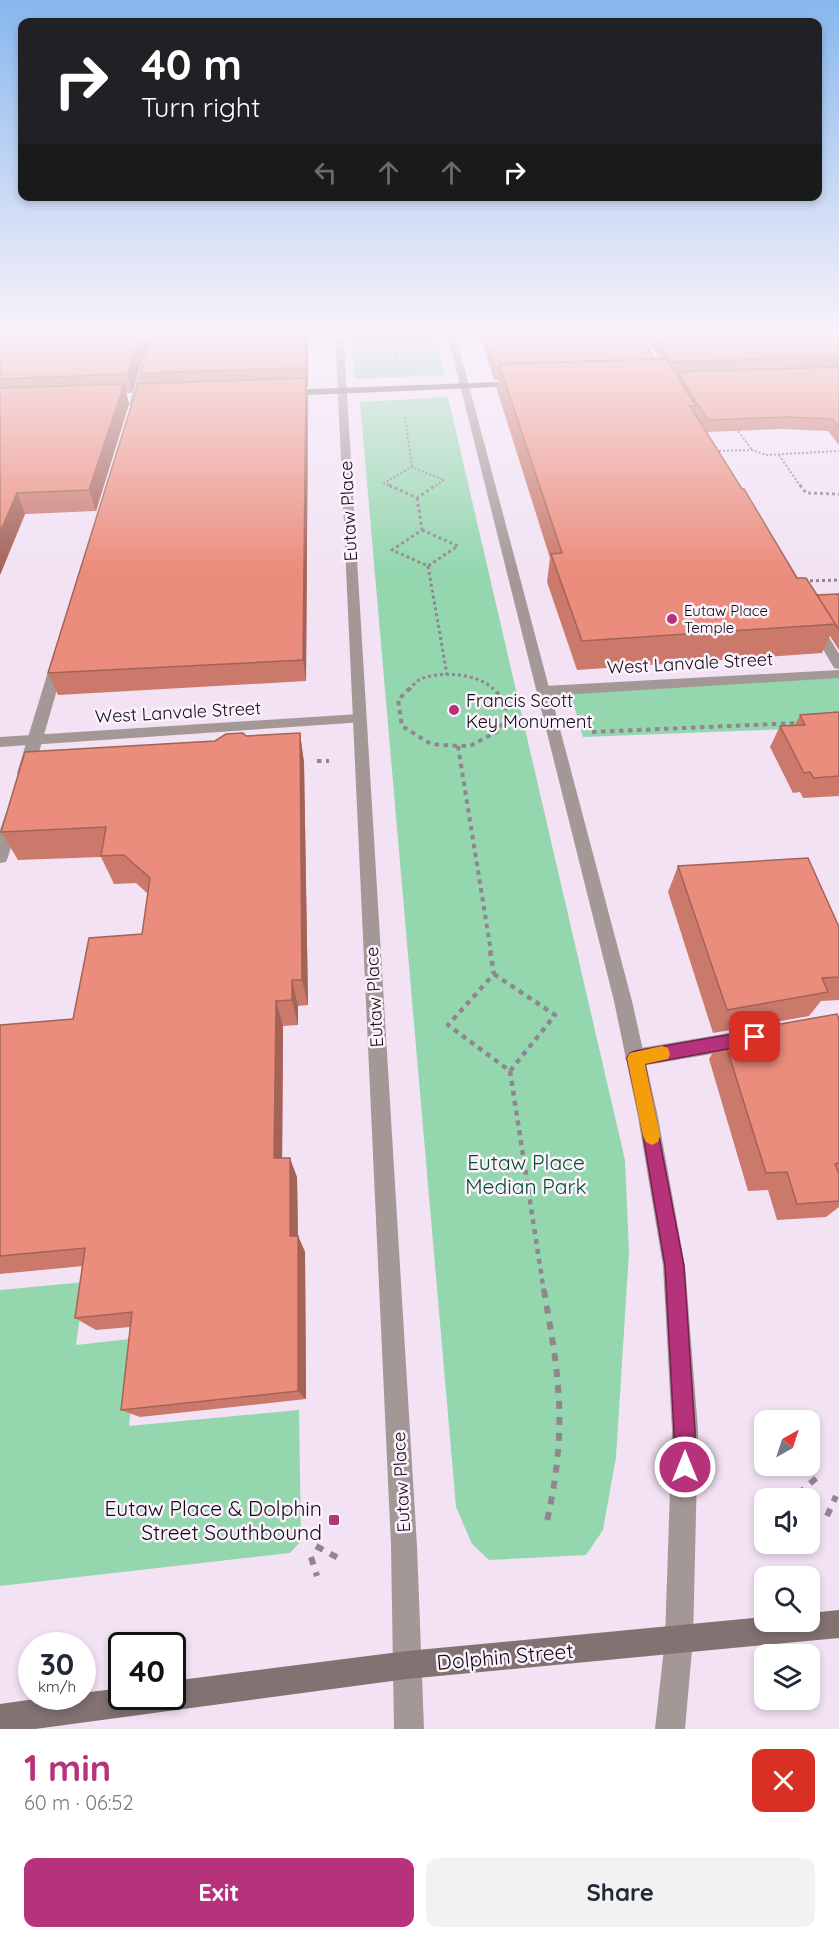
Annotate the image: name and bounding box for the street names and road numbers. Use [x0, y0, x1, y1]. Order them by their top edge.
street label: Eutaw Place [334, 460, 362, 562]
street label: West Lanvale Street [606, 647, 774, 679]
street label: West Lanvale Street [94, 696, 262, 728]
street label: Eutaw Place [360, 946, 388, 1048]
street label: Eutaw Place [387, 1431, 415, 1533]
street label: Dolphin Street [436, 1637, 574, 1675]

